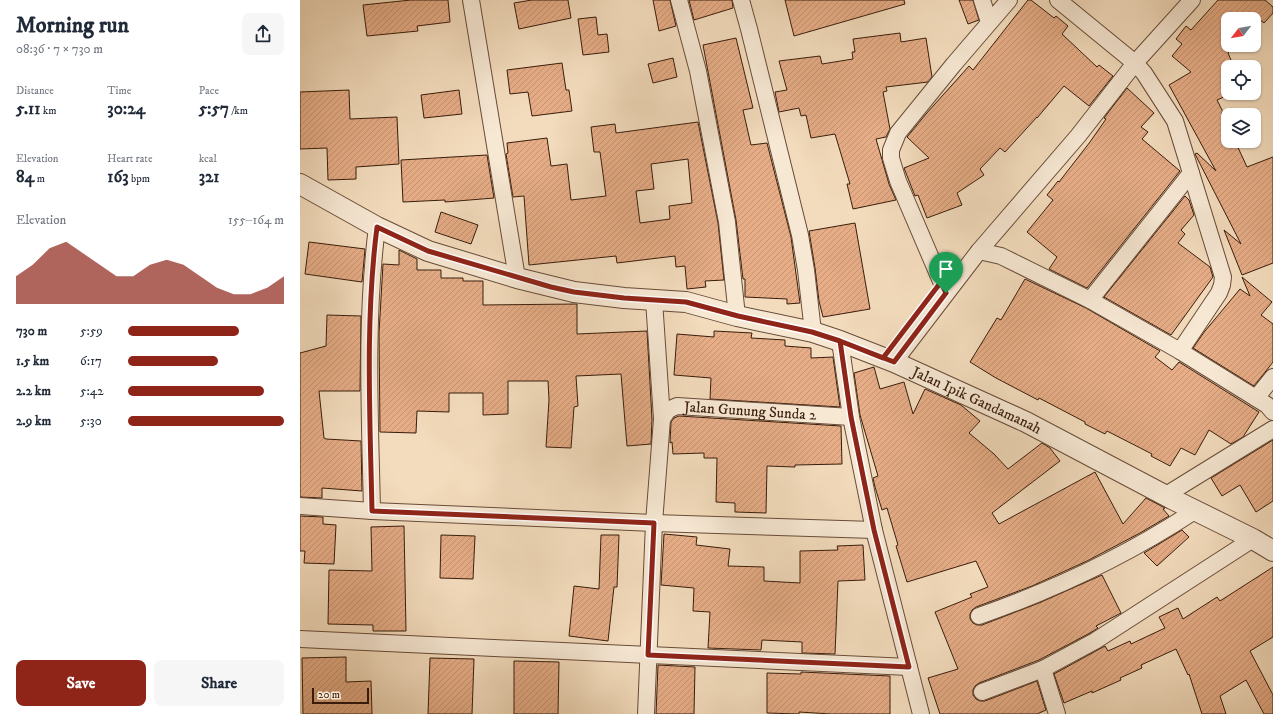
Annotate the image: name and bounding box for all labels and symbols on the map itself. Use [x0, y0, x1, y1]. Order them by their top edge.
north arrow [1221, 12, 1261, 52]
pin [929, 252, 963, 293]
street label: Jalan Ipik Gandamanah [907, 362, 1045, 439]
street label: Jalan Gunung Sunda 2 [681, 397, 818, 425]
scale bar [312, 686, 369, 705]

